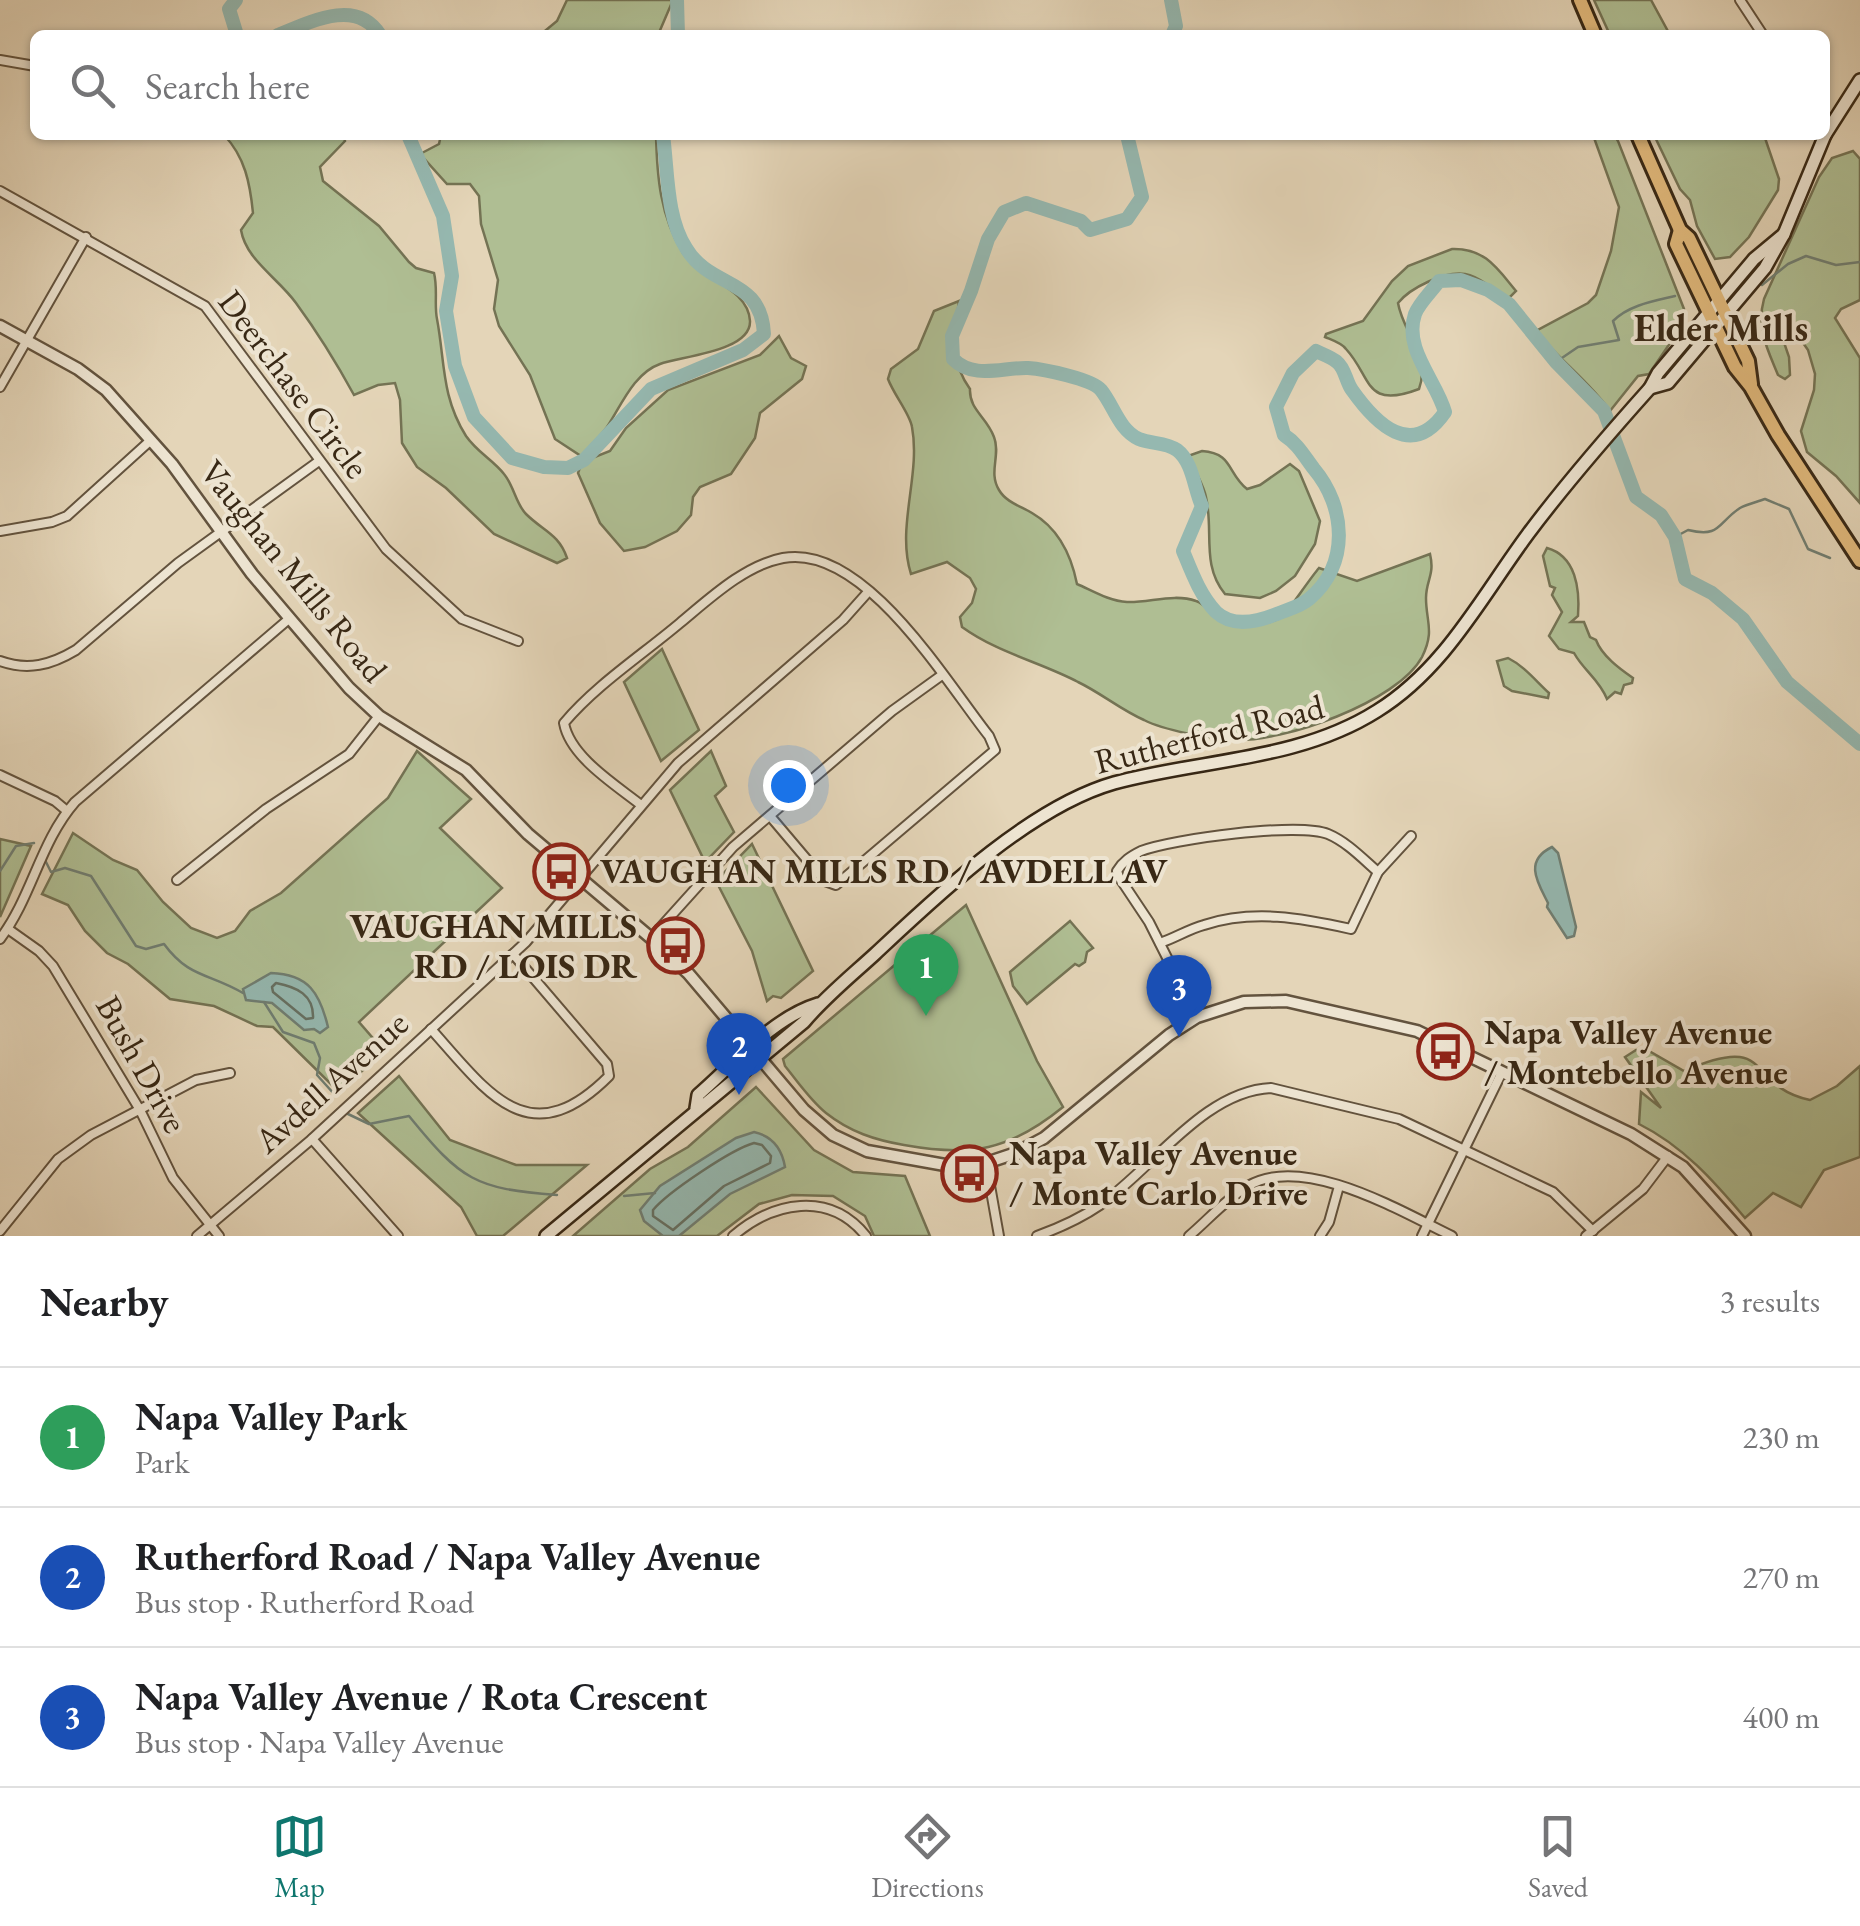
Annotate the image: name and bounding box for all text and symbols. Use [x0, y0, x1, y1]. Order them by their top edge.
search box [30, 30, 1830, 140]
icon: search [65, 58, 120, 113]
text: Search here [145, 61, 310, 110]
street label: Deerchase Circle [209, 280, 380, 487]
district label: Elder Mills [1634, 303, 1808, 352]
street label: Vaughan Mills Road [191, 450, 398, 691]
street label: Rutherford Road [1089, 683, 1329, 784]
your location [763, 760, 814, 811]
bus stop icon: VAUGHAN MILLS RD / AVDELL AV [531, 841, 591, 901]
place label: VAUGHAN MILLS RD / AVDELL AV [600, 848, 1168, 893]
place label: VAUGHAN MILLS RD / LOIS DR [350, 903, 637, 988]
bus stop icon: VAUGHAN MILLS RD / LOIS DR [646, 916, 706, 976]
pin: 1 [894, 934, 958, 1016]
pin: 3 [1146, 954, 1212, 1037]
street label: Bush Drive [86, 987, 198, 1140]
street label: Avdell Avenue [244, 1001, 417, 1163]
place label: Napa Valley Avenue / Montebello Avenue [1484, 1009, 1788, 1094]
pin: 2 [706, 1012, 772, 1095]
bus stop icon: Napa Valley Avenue / Montebello Avenue [1415, 1022, 1475, 1082]
place label: Napa Valley Avenue / Monte Carlo Drive [1009, 1130, 1308, 1215]
bus stop icon: Napa Valley Avenue / Monte Carlo Drive [940, 1143, 1000, 1203]
text: Nearby [40, 1274, 169, 1329]
text: 3 results [1720, 1280, 1820, 1322]
text: Napa Valley Park [135, 1392, 407, 1441]
text: 1 [64, 1416, 81, 1458]
text: 230 m [1743, 1416, 1820, 1458]
text: Park [135, 1441, 190, 1483]
text: Rutherford Road / Napa Valley Avenue [135, 1532, 760, 1581]
text: 2 [64, 1556, 81, 1598]
text: 270 m [1743, 1556, 1820, 1598]
text: Bus stop · Rutherford Road [135, 1581, 474, 1623]
text: Napa Valley Avenue / Rota Crescent [135, 1672, 707, 1721]
text: 3 [64, 1696, 81, 1738]
text: 400 m [1743, 1696, 1820, 1738]
text: Bus stop · Napa Valley Avenue [135, 1721, 504, 1763]
tab: Map [272, 1809, 327, 1905]
tab: Directions [871, 1809, 984, 1905]
tab: Saved [1528, 1809, 1588, 1905]

